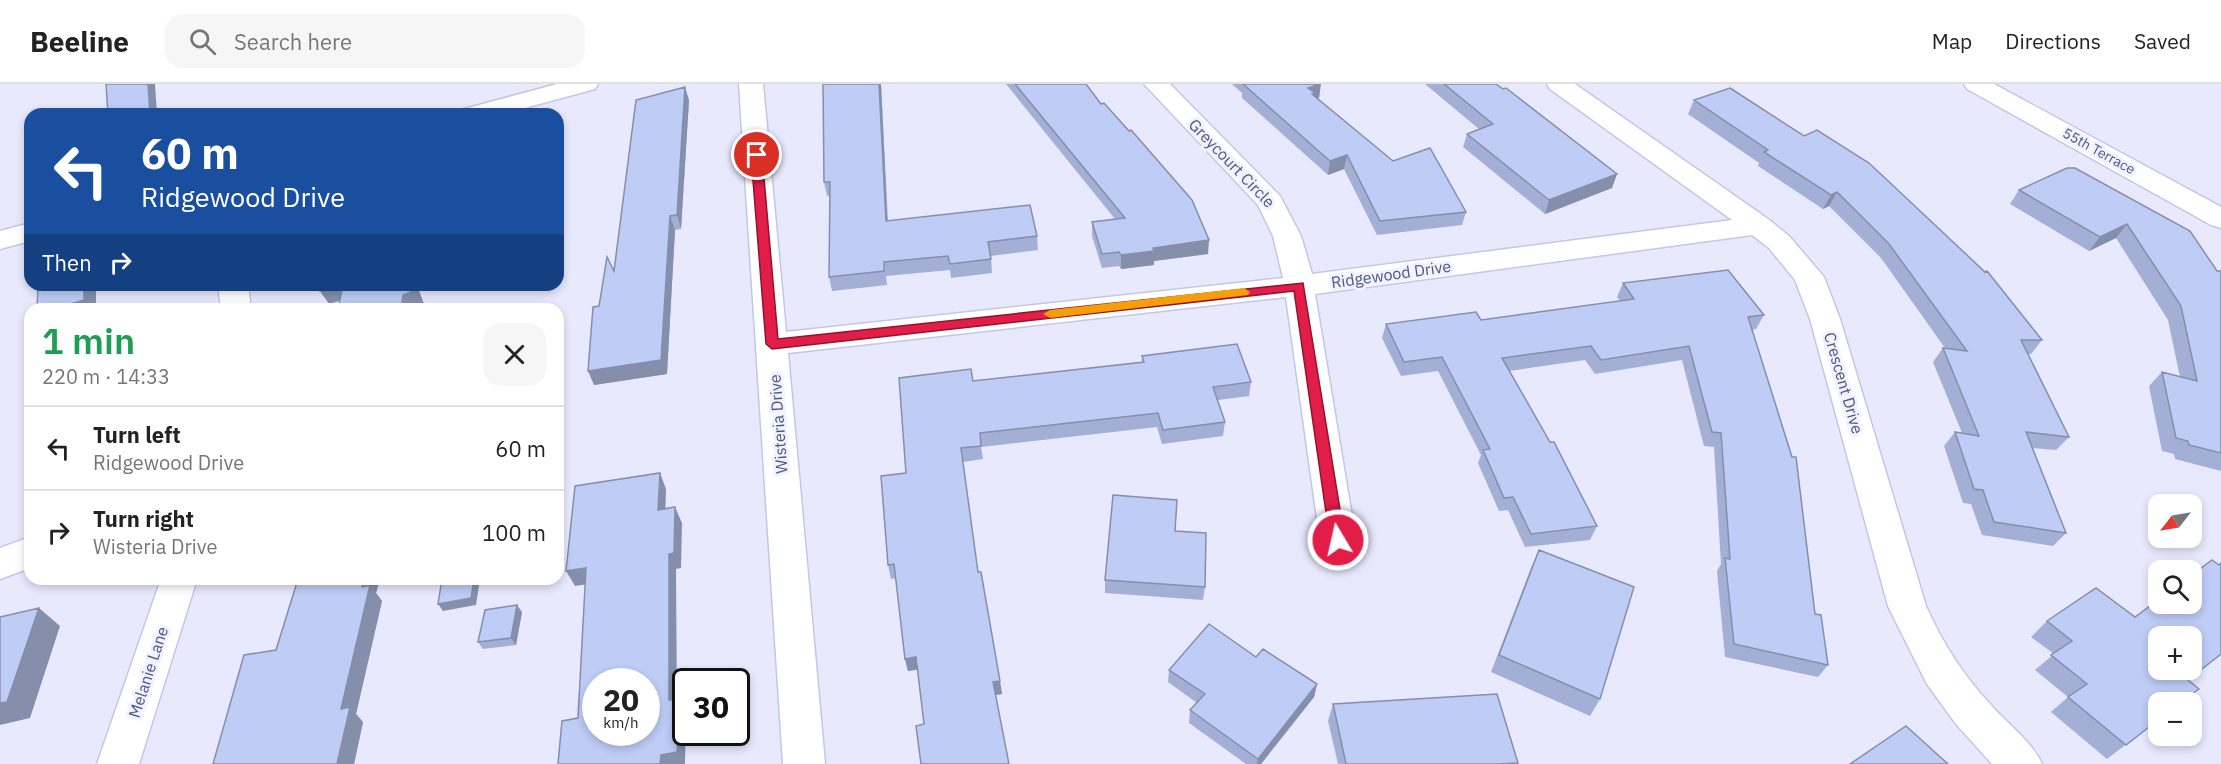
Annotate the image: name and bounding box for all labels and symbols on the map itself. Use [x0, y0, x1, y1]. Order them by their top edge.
street label: Greycourt Circle [1185, 114, 1280, 212]
street label: 55th Terrace [2060, 124, 2139, 178]
pin [731, 129, 782, 180]
street label: Ridgewood Drive [1330, 256, 1452, 292]
street label: Crescent Drive [1820, 330, 1868, 436]
street label: Wisteria Drive [765, 373, 791, 474]
north arrow [2148, 494, 2202, 548]
position arrow [1306, 508, 1370, 572]
street label: Melanie Lane [124, 624, 172, 720]
speed limit sign: 30 [672, 668, 750, 746]

